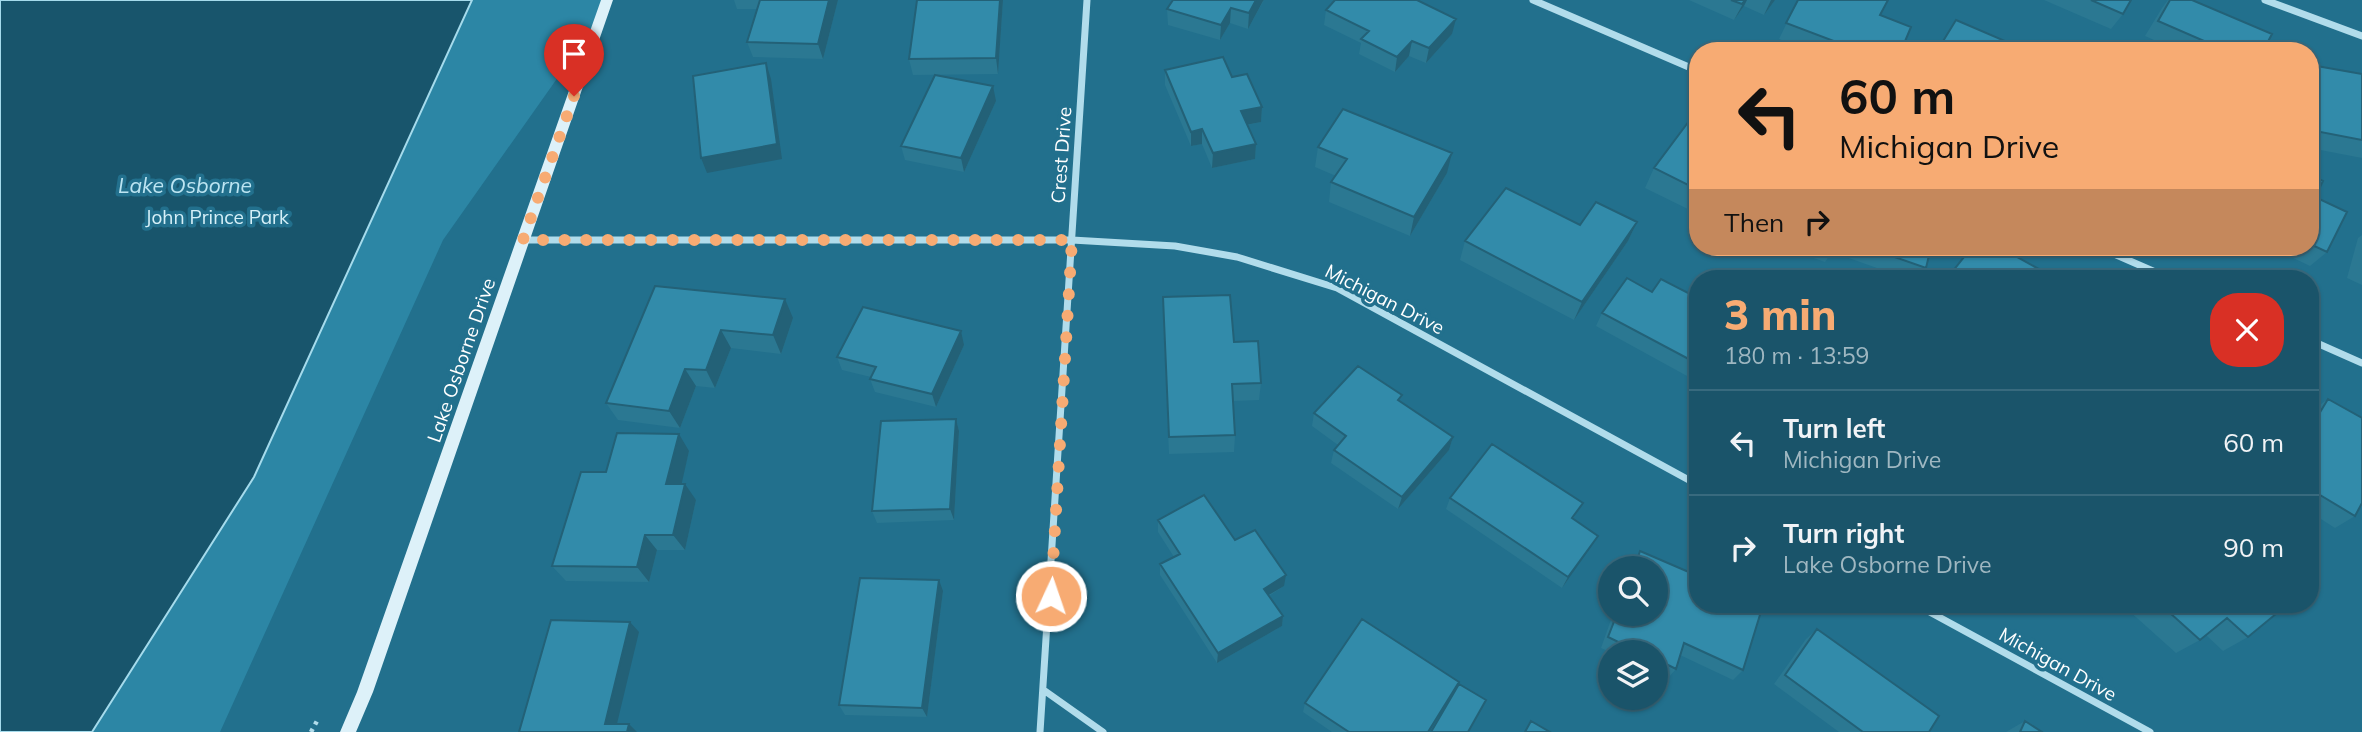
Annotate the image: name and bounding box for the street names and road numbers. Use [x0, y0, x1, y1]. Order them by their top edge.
street label: Crest Drive [1046, 106, 1076, 204]
street label: Michigan Drive [1321, 259, 1449, 339]
street label: Lake Osborne Drive [422, 275, 500, 445]
street label: Michigan Drive [1995, 622, 2121, 706]

